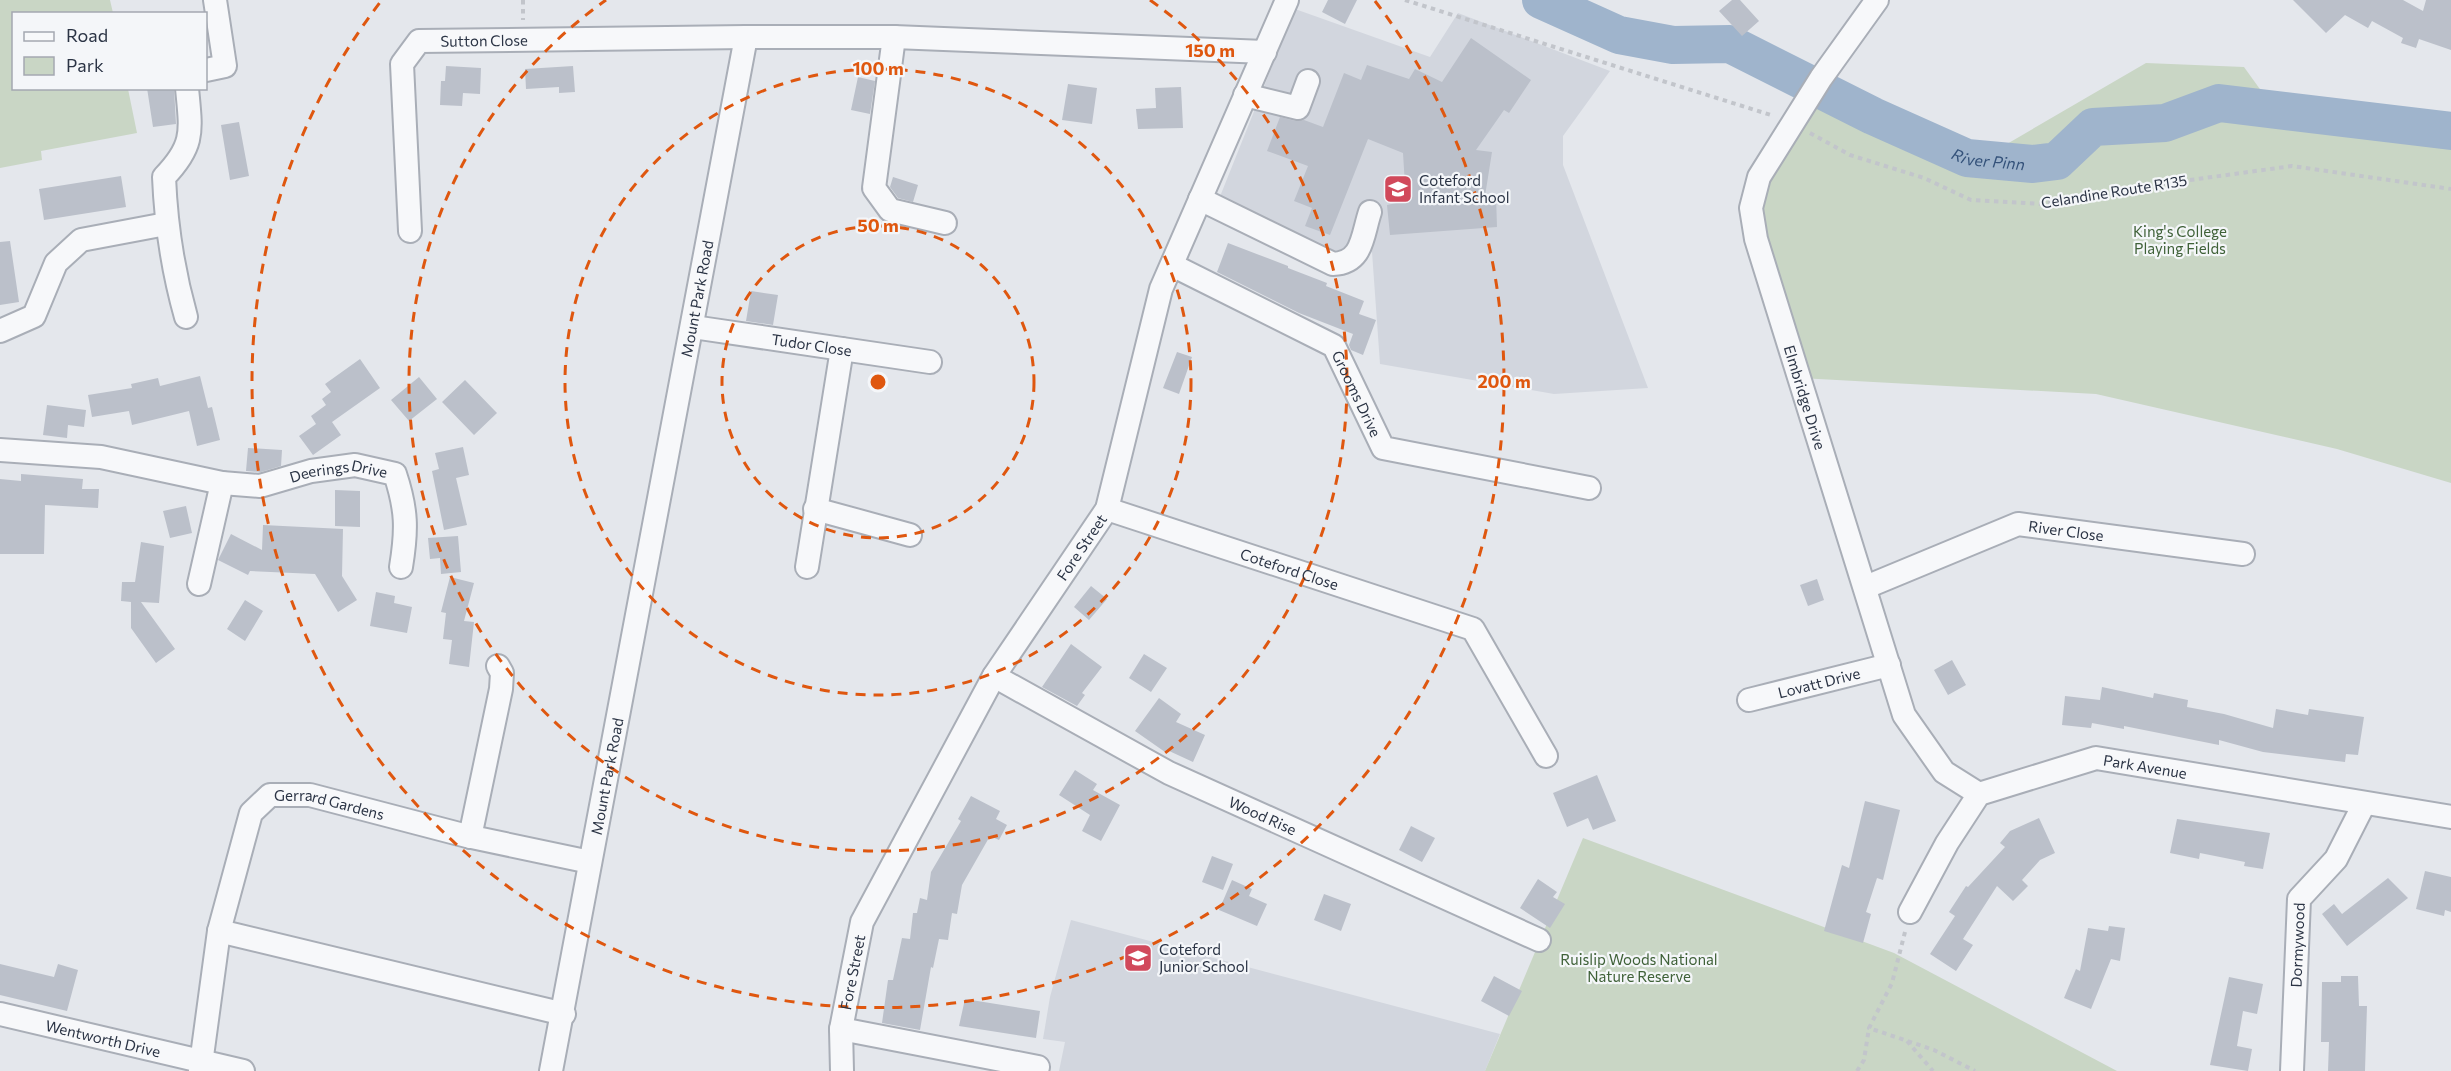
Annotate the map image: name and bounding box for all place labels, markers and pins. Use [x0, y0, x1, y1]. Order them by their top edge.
place label: Coteford Infant School [1419, 171, 1510, 206]
school or university icon: Coteford Infant School [1382, 173, 1414, 205]
centre of rings [868, 372, 888, 392]
place label: Coteford Junior School [1159, 940, 1249, 975]
school or university icon: Coteford Junior School [1122, 942, 1154, 974]

